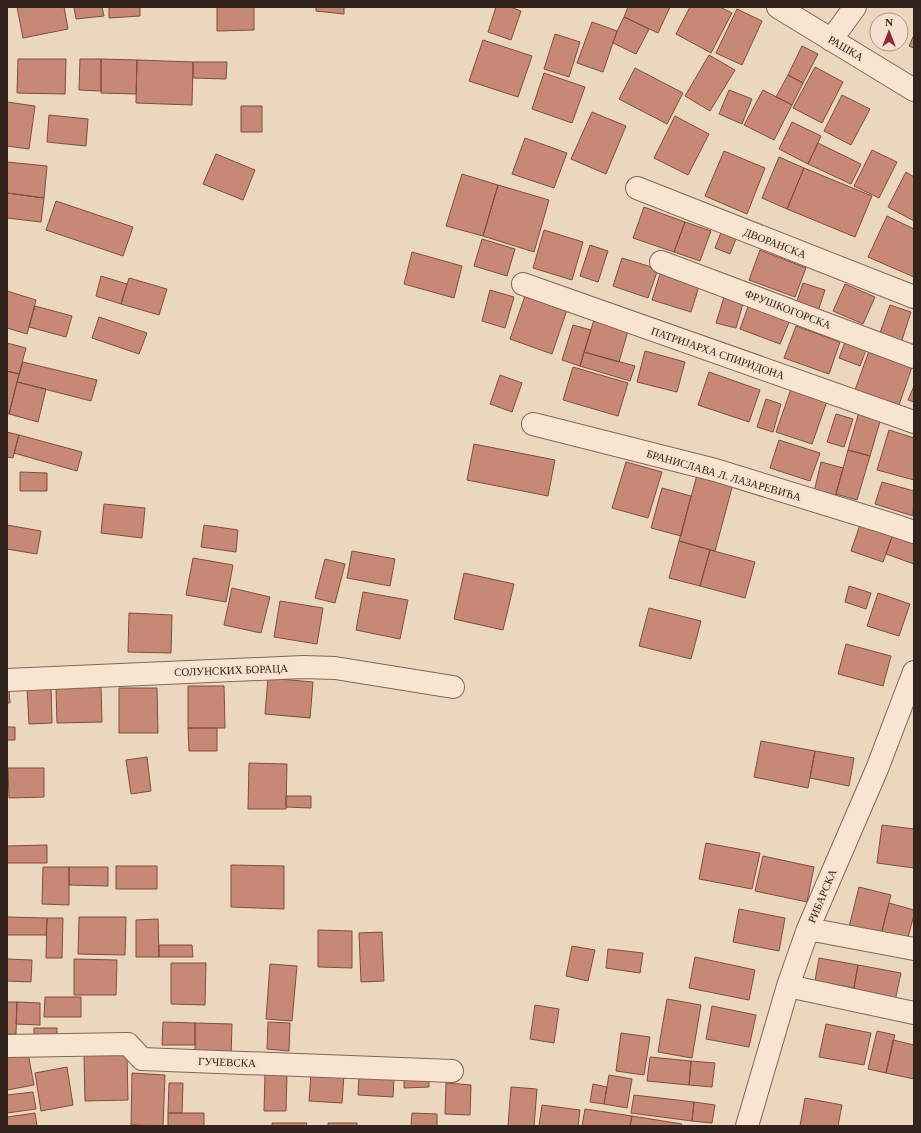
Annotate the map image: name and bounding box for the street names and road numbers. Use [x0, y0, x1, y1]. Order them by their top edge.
street label: РАШКА [826, 33, 866, 63]
street label: ДВОРАНСКА [742, 226, 808, 260]
street label: ФРУШКОГОРСКА [743, 287, 833, 331]
street label: ПАТРИЈАРХА СПИРИДОНА [650, 324, 786, 382]
street label: БРАНИСЛАВА Л. ЛАЗАРЕВИЋА [645, 447, 803, 503]
street label: СОЛУНСКИХ БОРАЦА [174, 662, 288, 678]
street label: РИБАРСКА [805, 867, 839, 925]
street label: ГУЧЕВСКА [198, 1055, 256, 1069]

